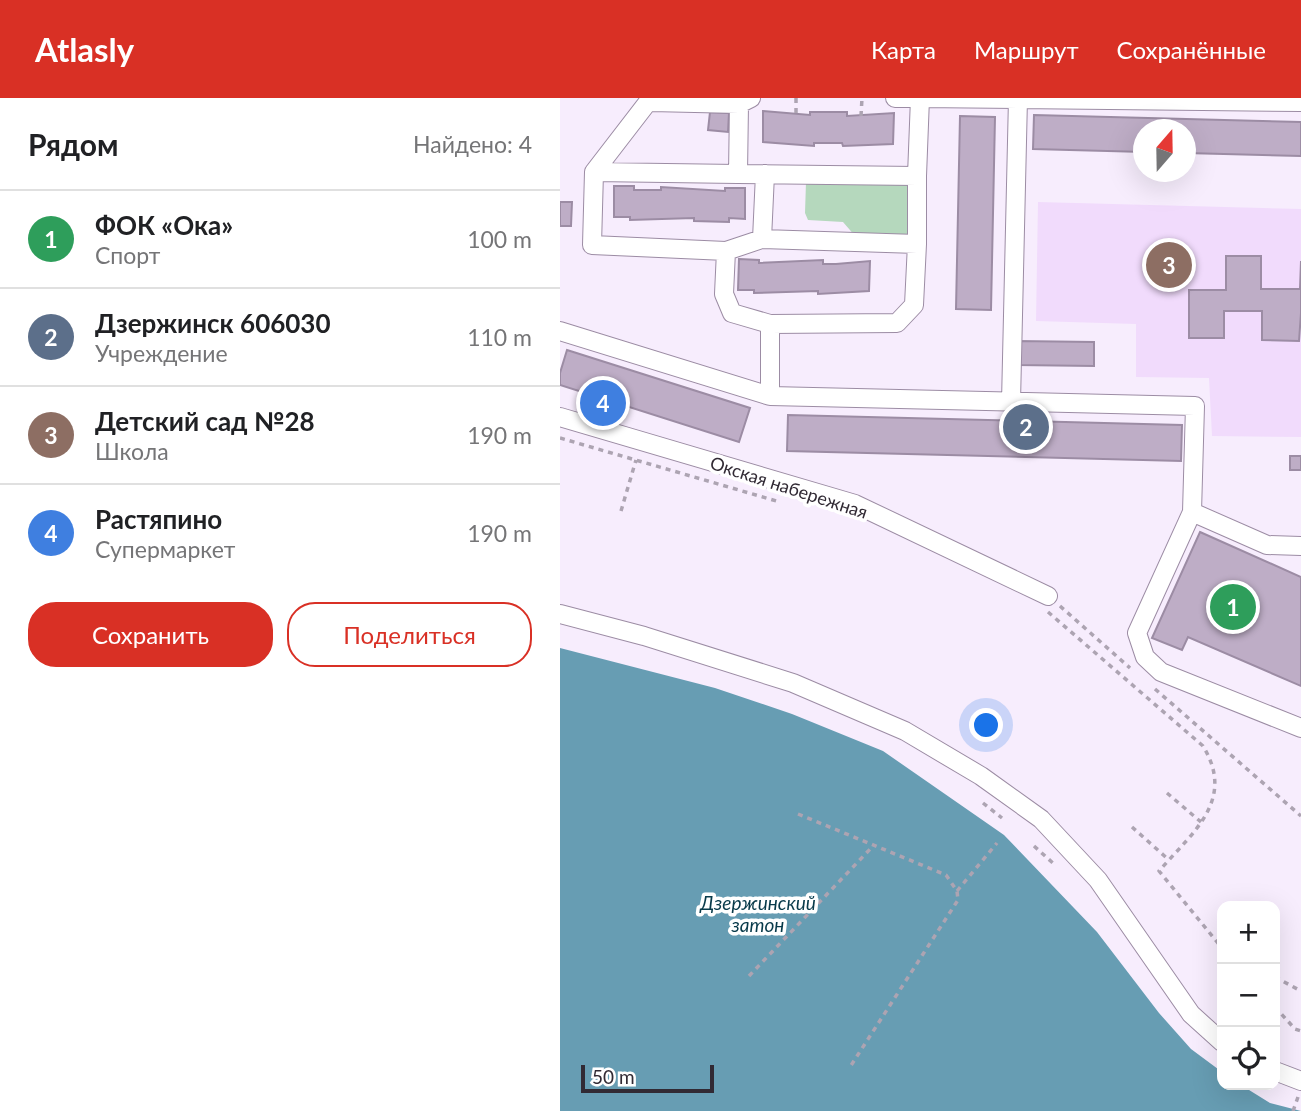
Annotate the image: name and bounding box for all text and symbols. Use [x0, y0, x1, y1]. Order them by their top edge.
text: Atlasly [35, 29, 134, 69]
text: Карта [871, 35, 936, 64]
text: Маршрут [974, 35, 1079, 64]
text: Сохранённые [1117, 35, 1266, 64]
north arrow [1133, 119, 1196, 182]
text: Рядом [28, 126, 118, 162]
text: Найдено: 4 [413, 130, 532, 158]
text: ФОК «Ока» [95, 209, 233, 241]
text: 1 [44, 225, 58, 253]
text: 100 m [467, 225, 532, 253]
pin: 3 [1146, 239, 1192, 291]
text: Спорт [95, 241, 160, 269]
text: Дзержинск 606030 [95, 307, 331, 339]
text: 2 [44, 323, 58, 351]
text: 110 m [467, 323, 532, 351]
text: Учреждение [95, 339, 228, 367]
pin: 4 [580, 377, 626, 429]
pin: 2 [1003, 401, 1049, 453]
text: Детский сад №28 [95, 405, 315, 437]
text: 3 [44, 421, 58, 449]
text: 190 m [467, 421, 532, 449]
text: Школа [95, 437, 169, 465]
street label: Окская набережная [707, 451, 871, 523]
text: Растяпино [95, 503, 222, 535]
text: 4 [44, 519, 58, 547]
text: 190 m [467, 519, 532, 547]
text: Супермаркет [95, 535, 235, 563]
pin: 1 [1210, 581, 1256, 633]
button: Сохранить [28, 602, 273, 667]
button: Поделиться [287, 602, 532, 667]
your location [969, 708, 1003, 742]
water label: Дзержинский затон [699, 891, 816, 936]
map controls [1217, 901, 1280, 1090]
button: + [1217, 901, 1280, 964]
button: − [1217, 964, 1280, 1027]
button: locate [1217, 1027, 1280, 1090]
scale bar [581, 1062, 714, 1094]
text: 50 m [592, 1065, 635, 1088]

